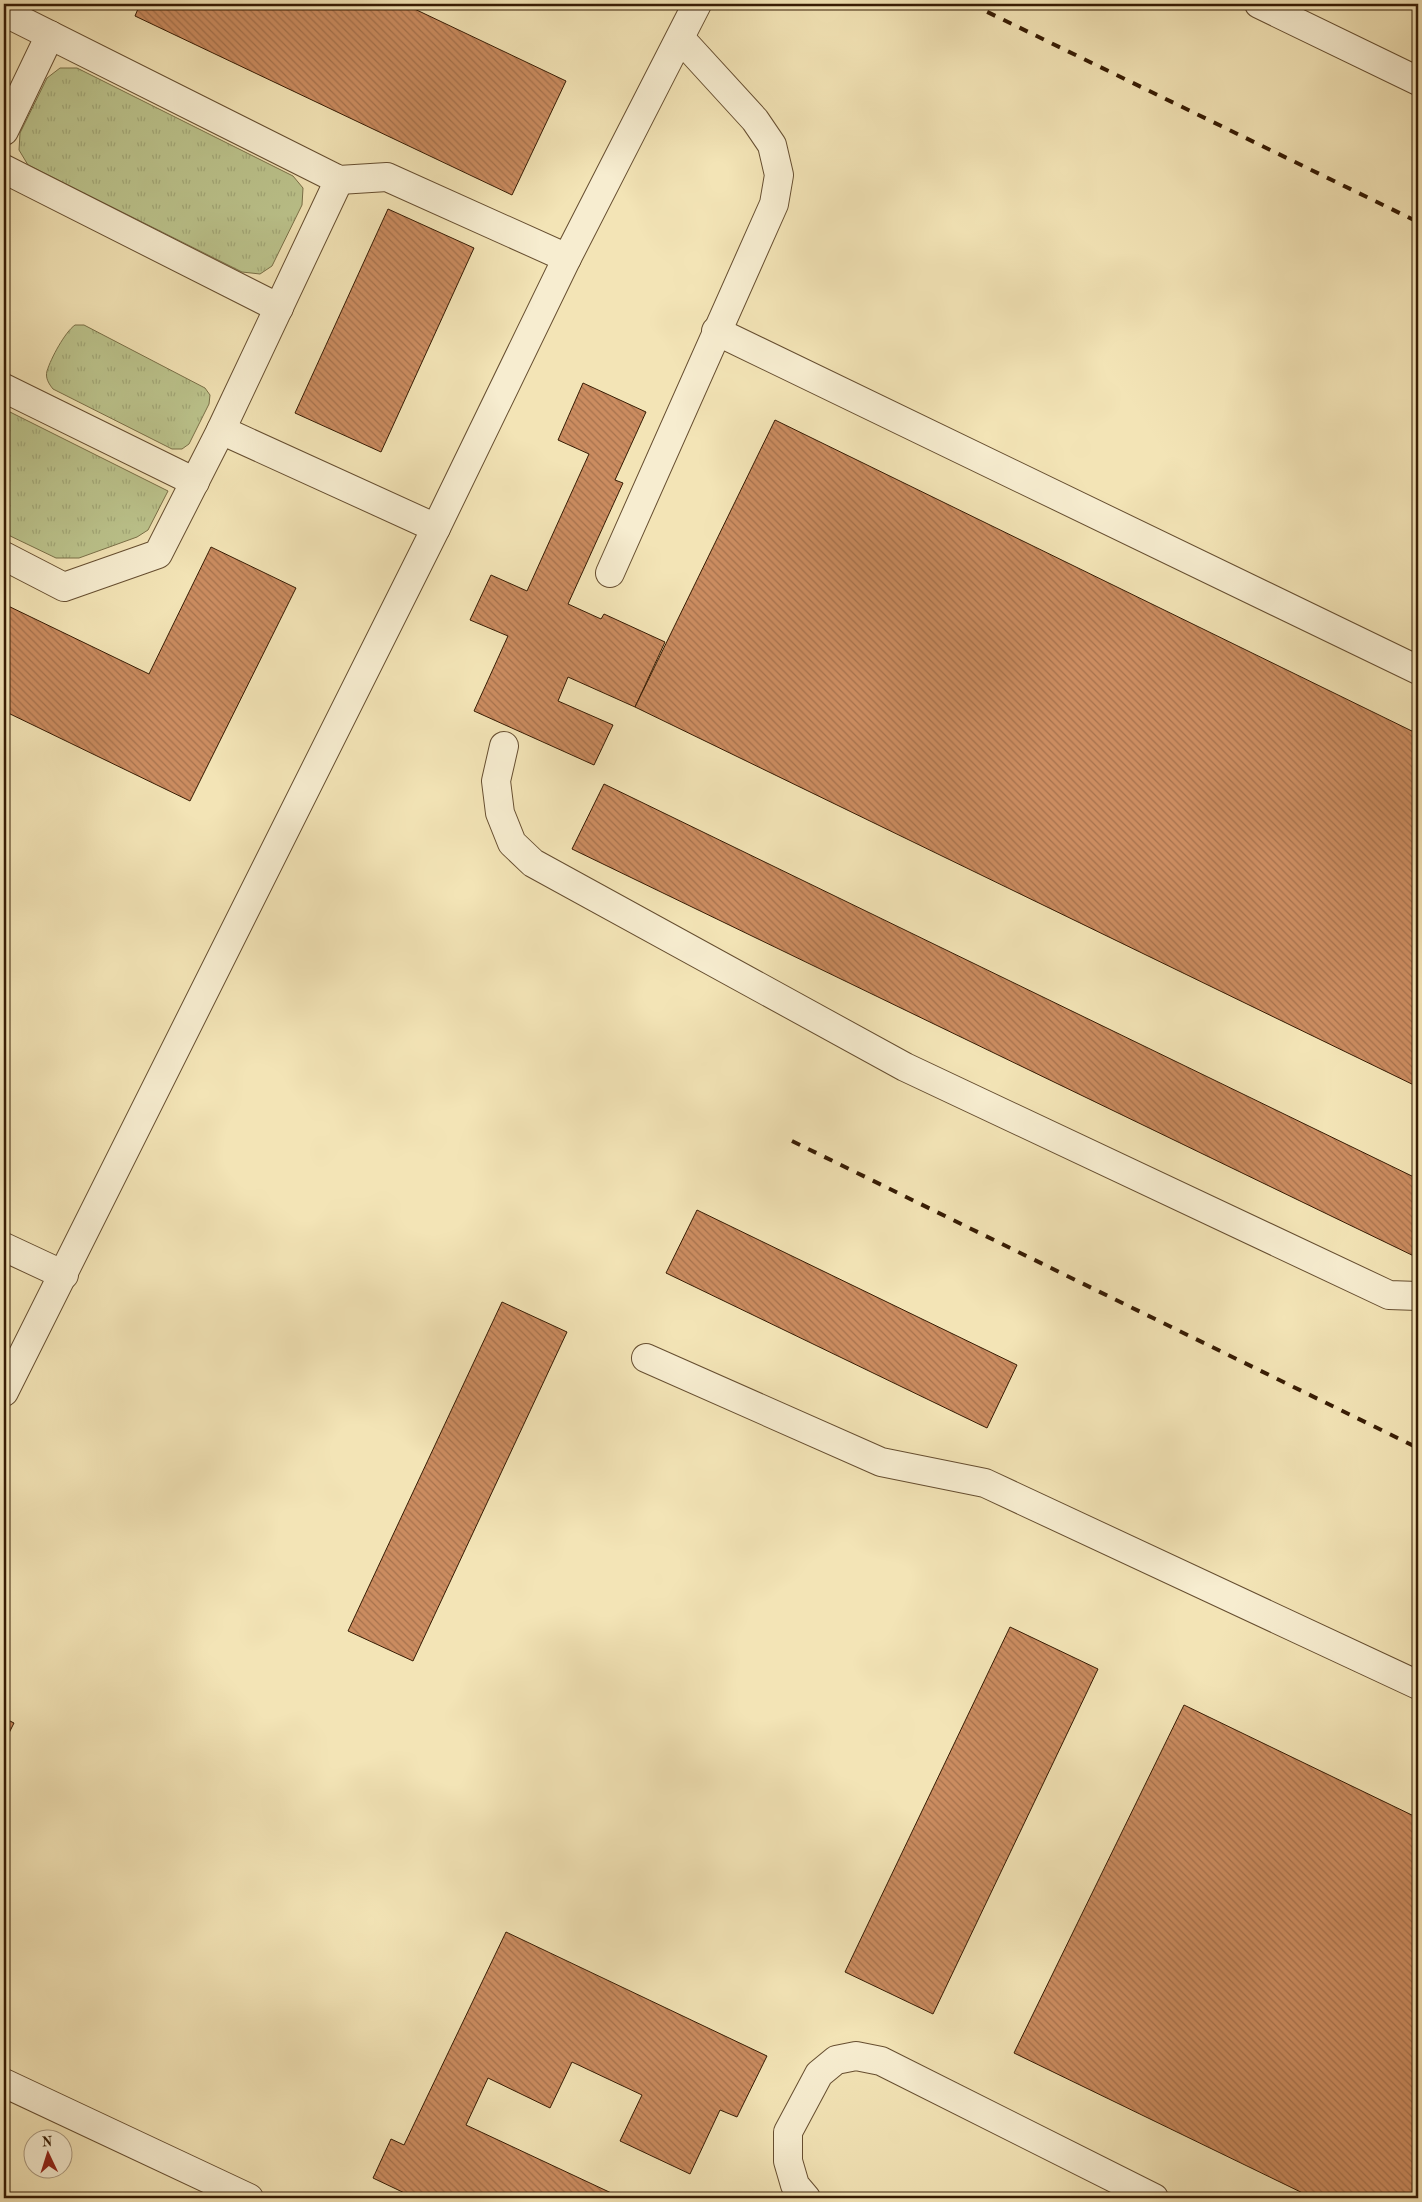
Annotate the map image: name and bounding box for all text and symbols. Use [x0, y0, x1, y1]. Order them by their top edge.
north arrow [22, 2130, 72, 2180]
text: N [41, 2135, 53, 2149]

